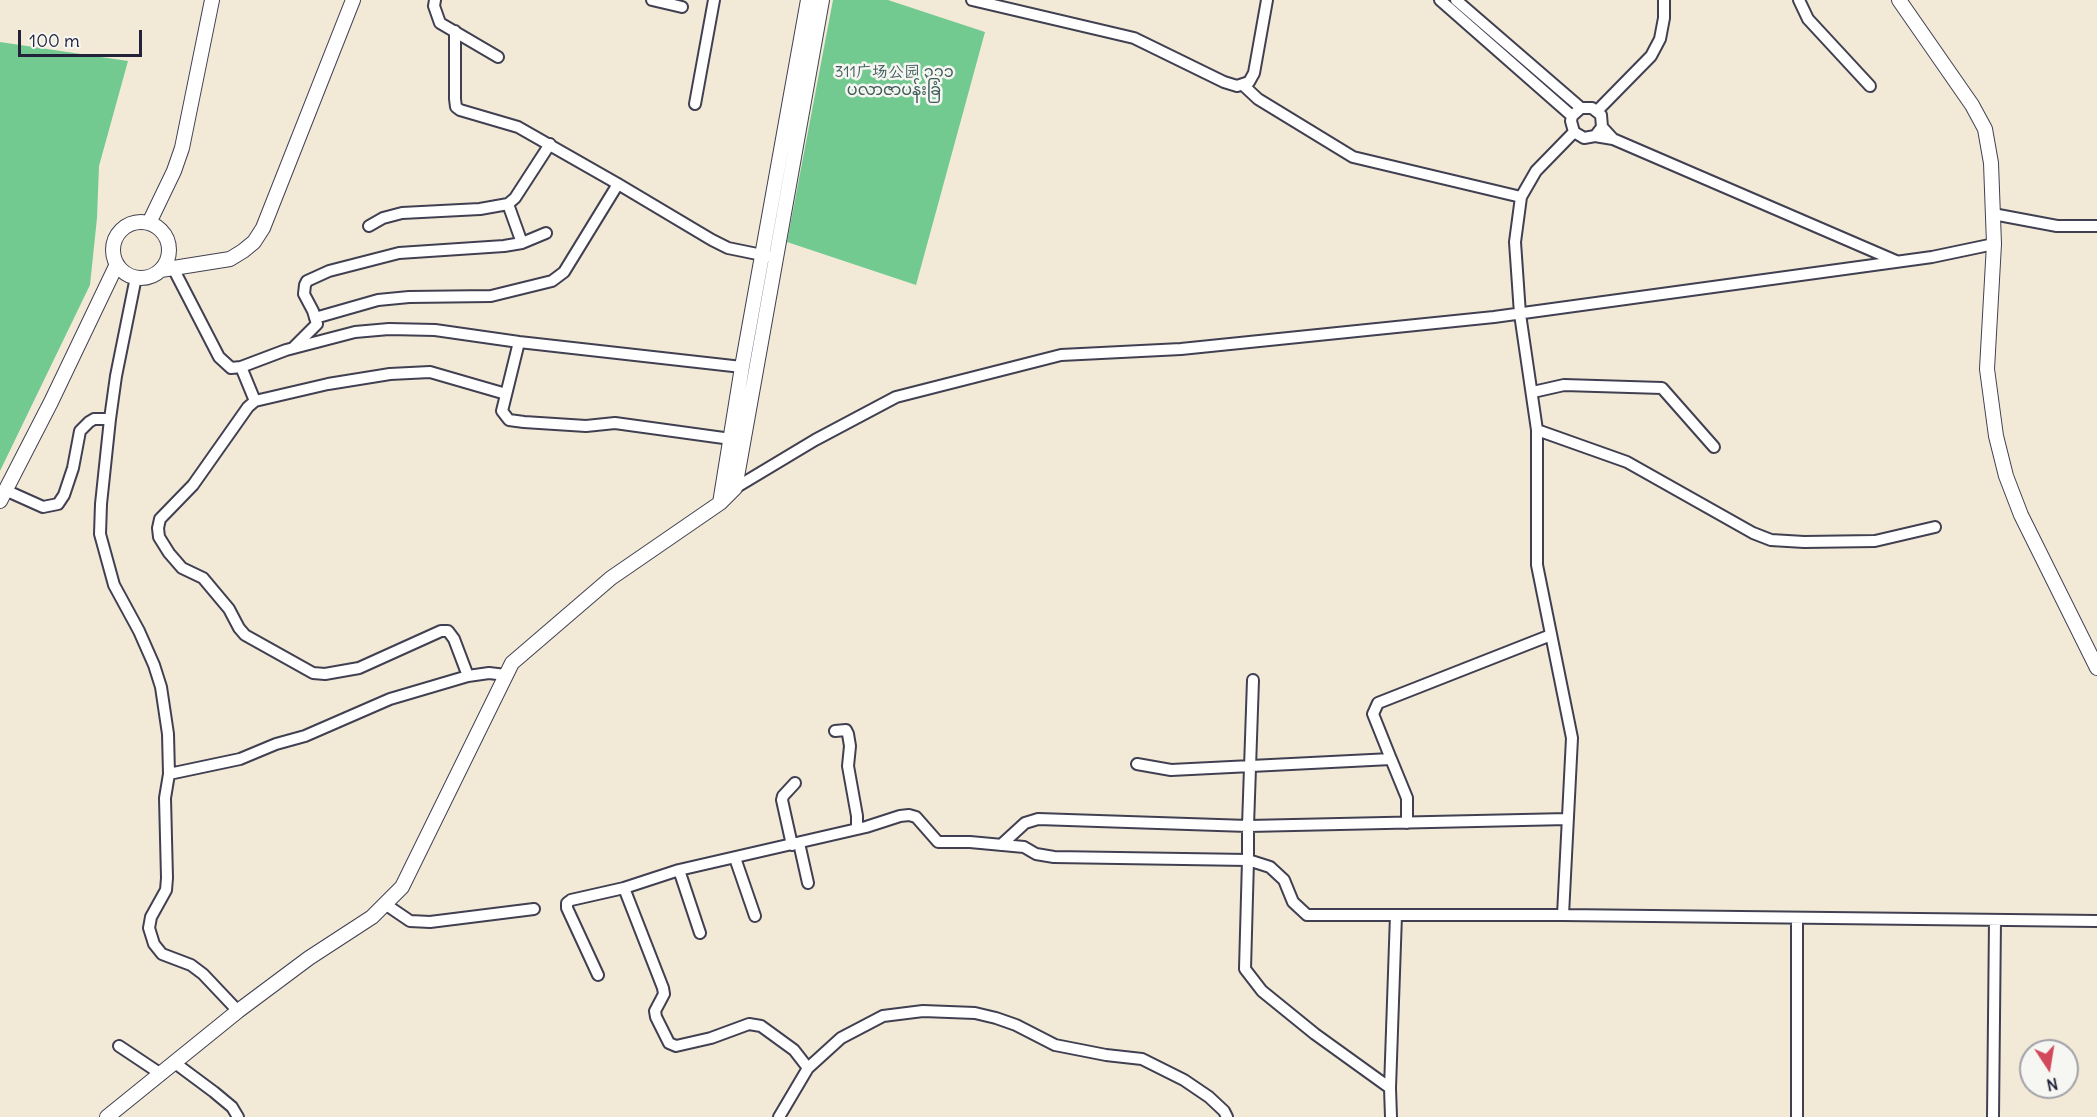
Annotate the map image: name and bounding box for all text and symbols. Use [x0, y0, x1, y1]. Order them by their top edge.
scale bar [21, 18, 146, 56]
text: 100 m [29, 29, 80, 52]
park label: 311广场公园 ၃၁၁ ပလာဇာပန်းခြံ [834, 62, 954, 100]
north arrow [2019, 1039, 2079, 1099]
text: N [2045, 1074, 2060, 1096]

